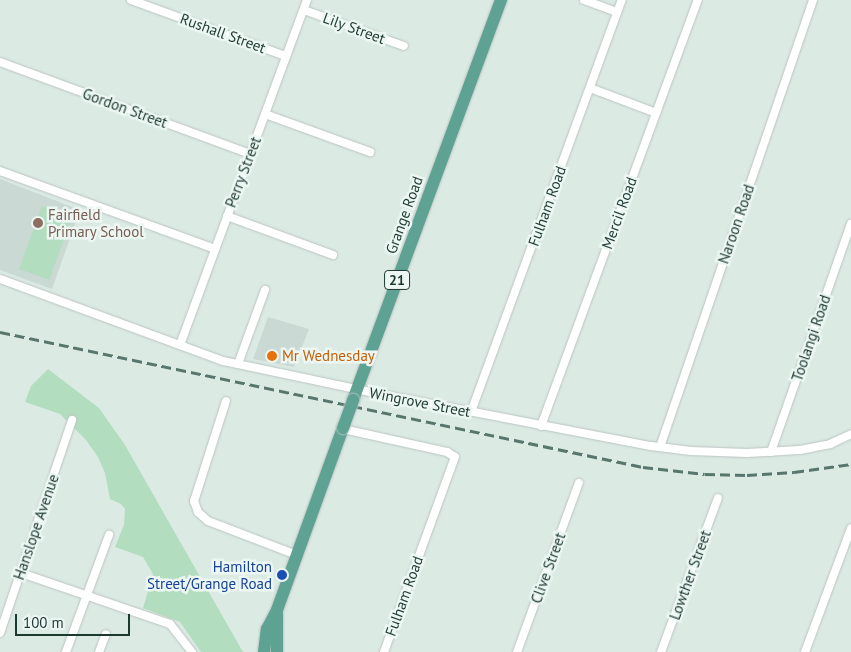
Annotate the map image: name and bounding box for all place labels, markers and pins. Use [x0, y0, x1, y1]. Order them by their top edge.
place label: Fairfield Primary School [48, 205, 144, 240]
marker: Fairfield Primary School [32, 217, 44, 229]
place label: Mr Wednesday [282, 347, 375, 365]
marker: Mr Wednesday [266, 350, 278, 362]
place label: Hamilton Street/Grange Road [147, 557, 272, 592]
marker: Hamilton Street/Grange Road [276, 569, 288, 581]

